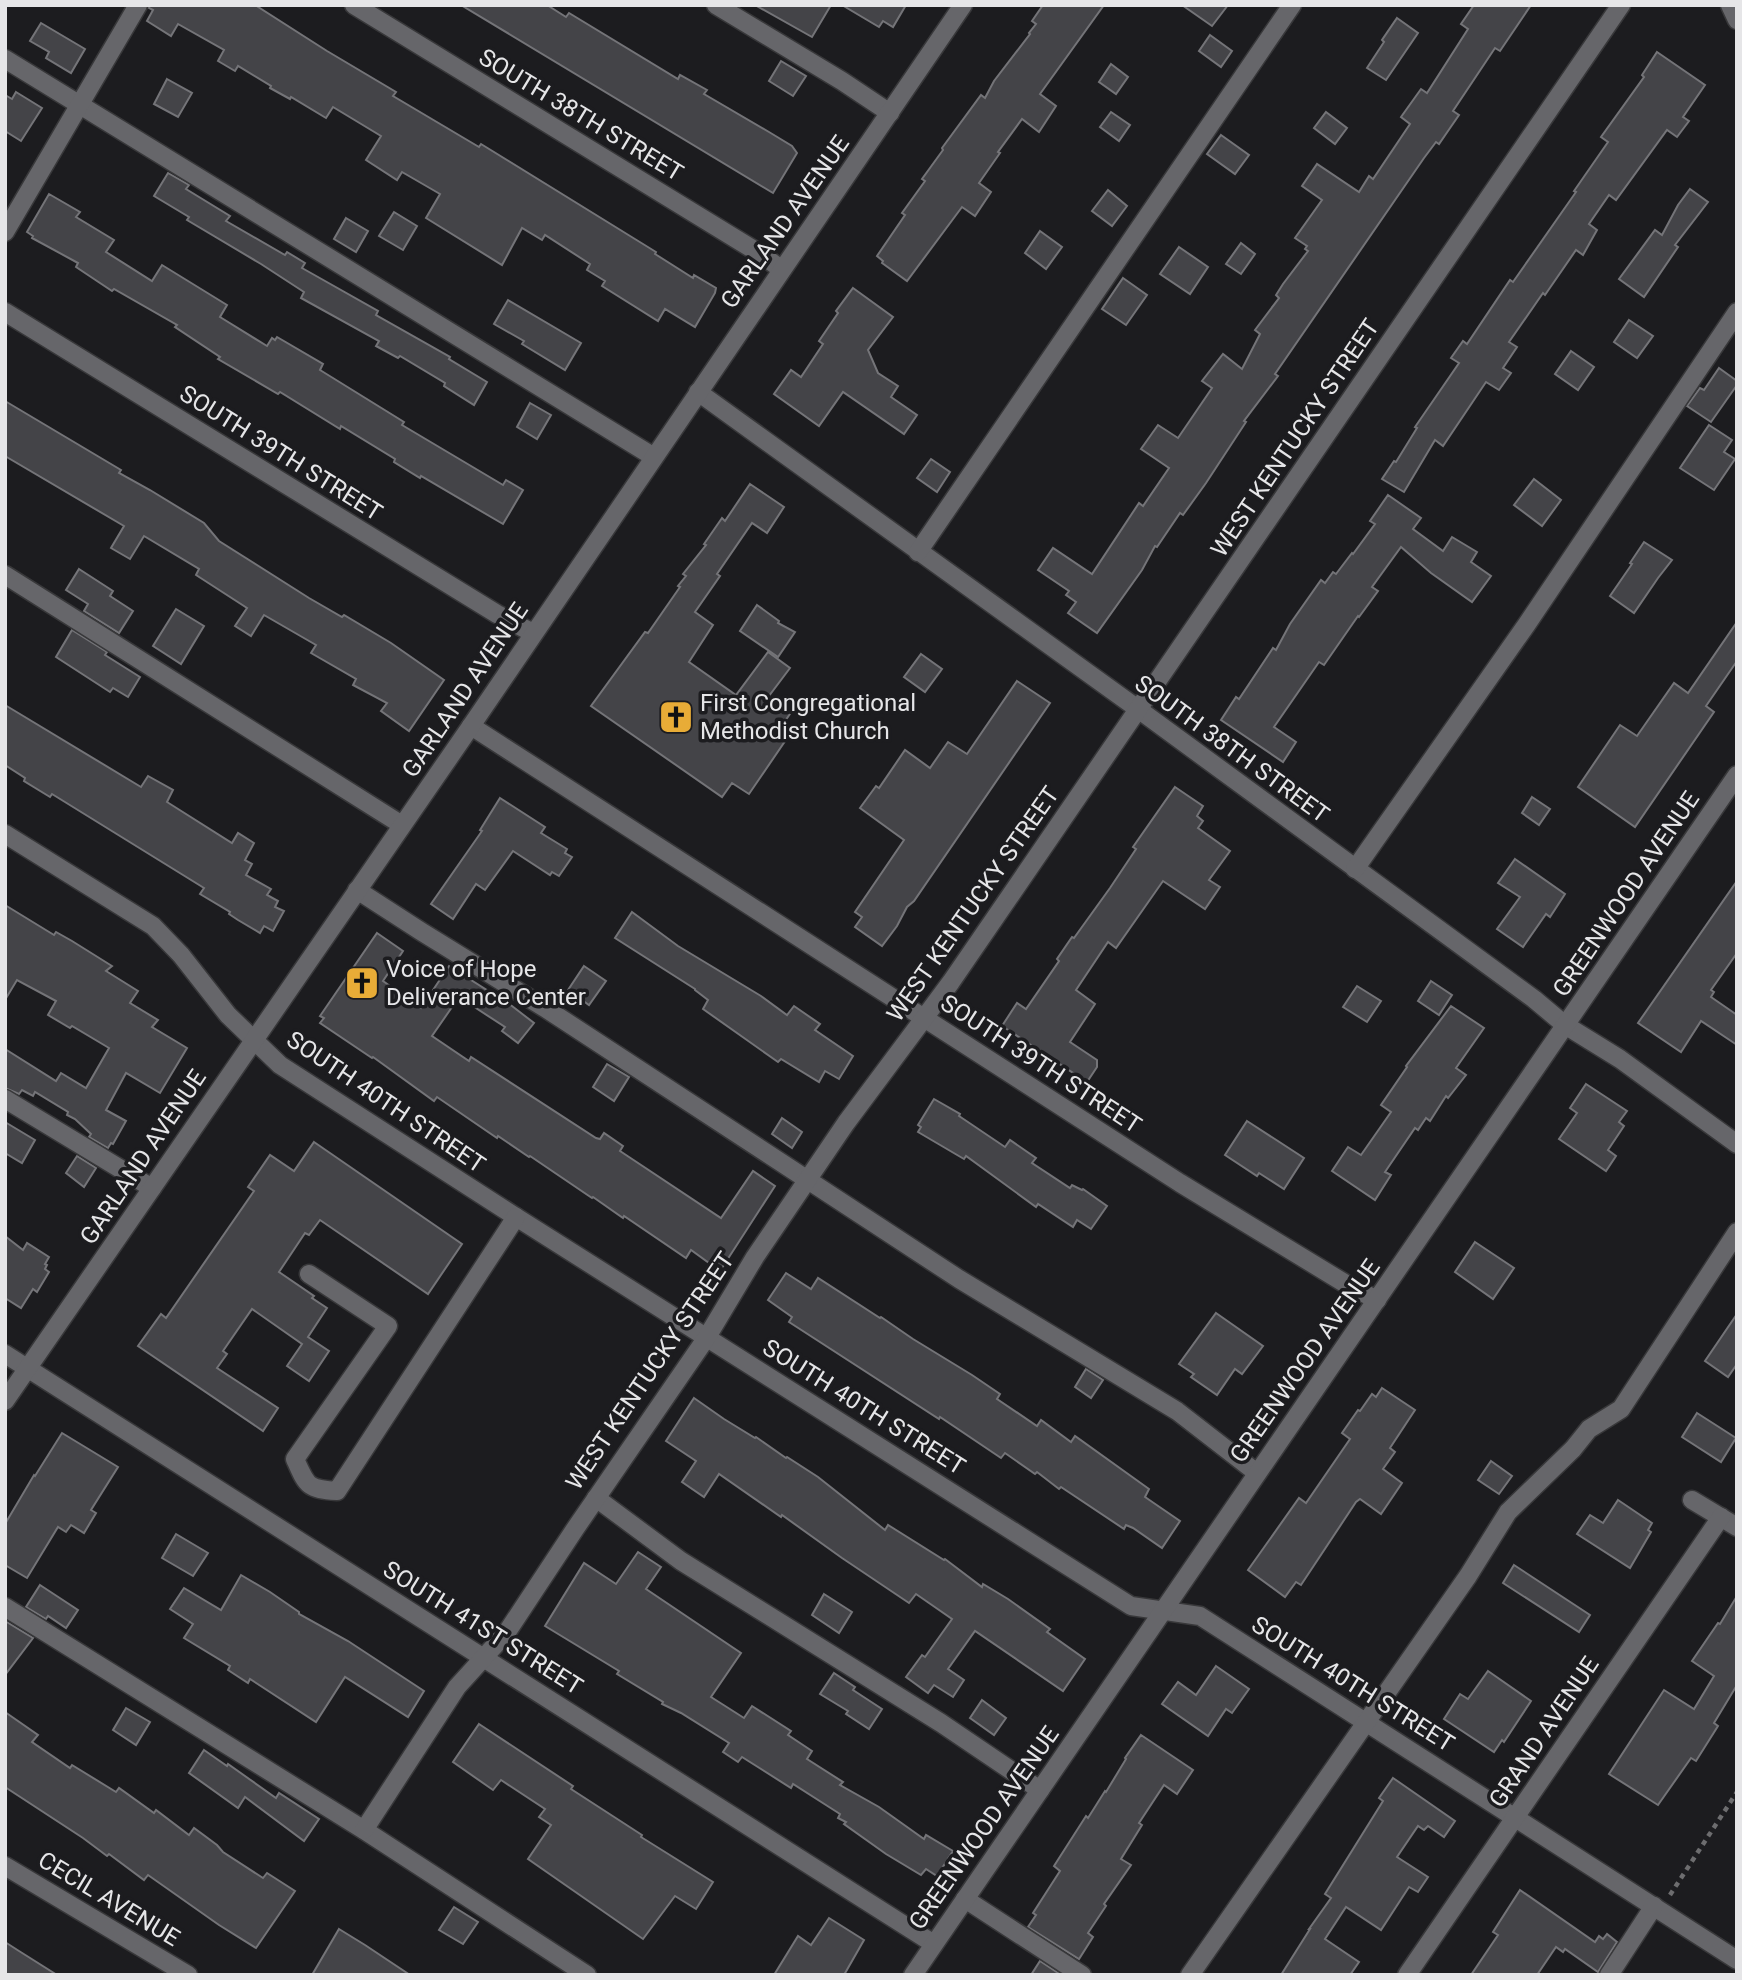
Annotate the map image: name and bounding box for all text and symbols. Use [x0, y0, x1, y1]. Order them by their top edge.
street label: SOUTH 38TH STREET [474, 43, 688, 187]
street label: GARLAND AVENUE [715, 130, 855, 314]
street label: WEST KENTUCKY STREET [1205, 314, 1385, 562]
street label: SOUTH 39TH STREET [175, 379, 387, 527]
street label: GARLAND AVENUE [396, 597, 534, 783]
street label: SOUTH 38TH STREET [1129, 669, 1335, 829]
place label: First Congregational Methodist Church [700, 689, 916, 745]
church icon: First Congregational Methodist Church [657, 698, 695, 736]
street label: WEST KENTUCKY STREET [881, 781, 1065, 1027]
street label: GREENWOOD AVENUE [1547, 786, 1705, 1002]
place label: Voice of Hope Deliverance Center [386, 955, 586, 1011]
church icon: Voice of Hope Deliverance Center [343, 964, 381, 1002]
street label: SOUTH 39TH STREET [936, 989, 1146, 1139]
street label: SOUTH 40TH STREET [281, 1025, 491, 1179]
street label: GARLAND AVENUE [74, 1064, 212, 1250]
street label: WEST KENTUCKY STREET [560, 1247, 740, 1495]
street label: GREENWOOD AVENUE [1224, 1254, 1386, 1468]
street label: SOUTH 40TH STREET [758, 1333, 970, 1481]
street label: SOUTH 41ST STREET [378, 1555, 588, 1701]
street label: SOUTH 40TH STREET [1247, 1610, 1459, 1758]
street label: GRAND AVENUE [1483, 1651, 1605, 1813]
street label: GREENWOOD AVENUE [903, 1721, 1065, 1935]
street label: CECIL AVENUE [33, 1846, 185, 1952]

